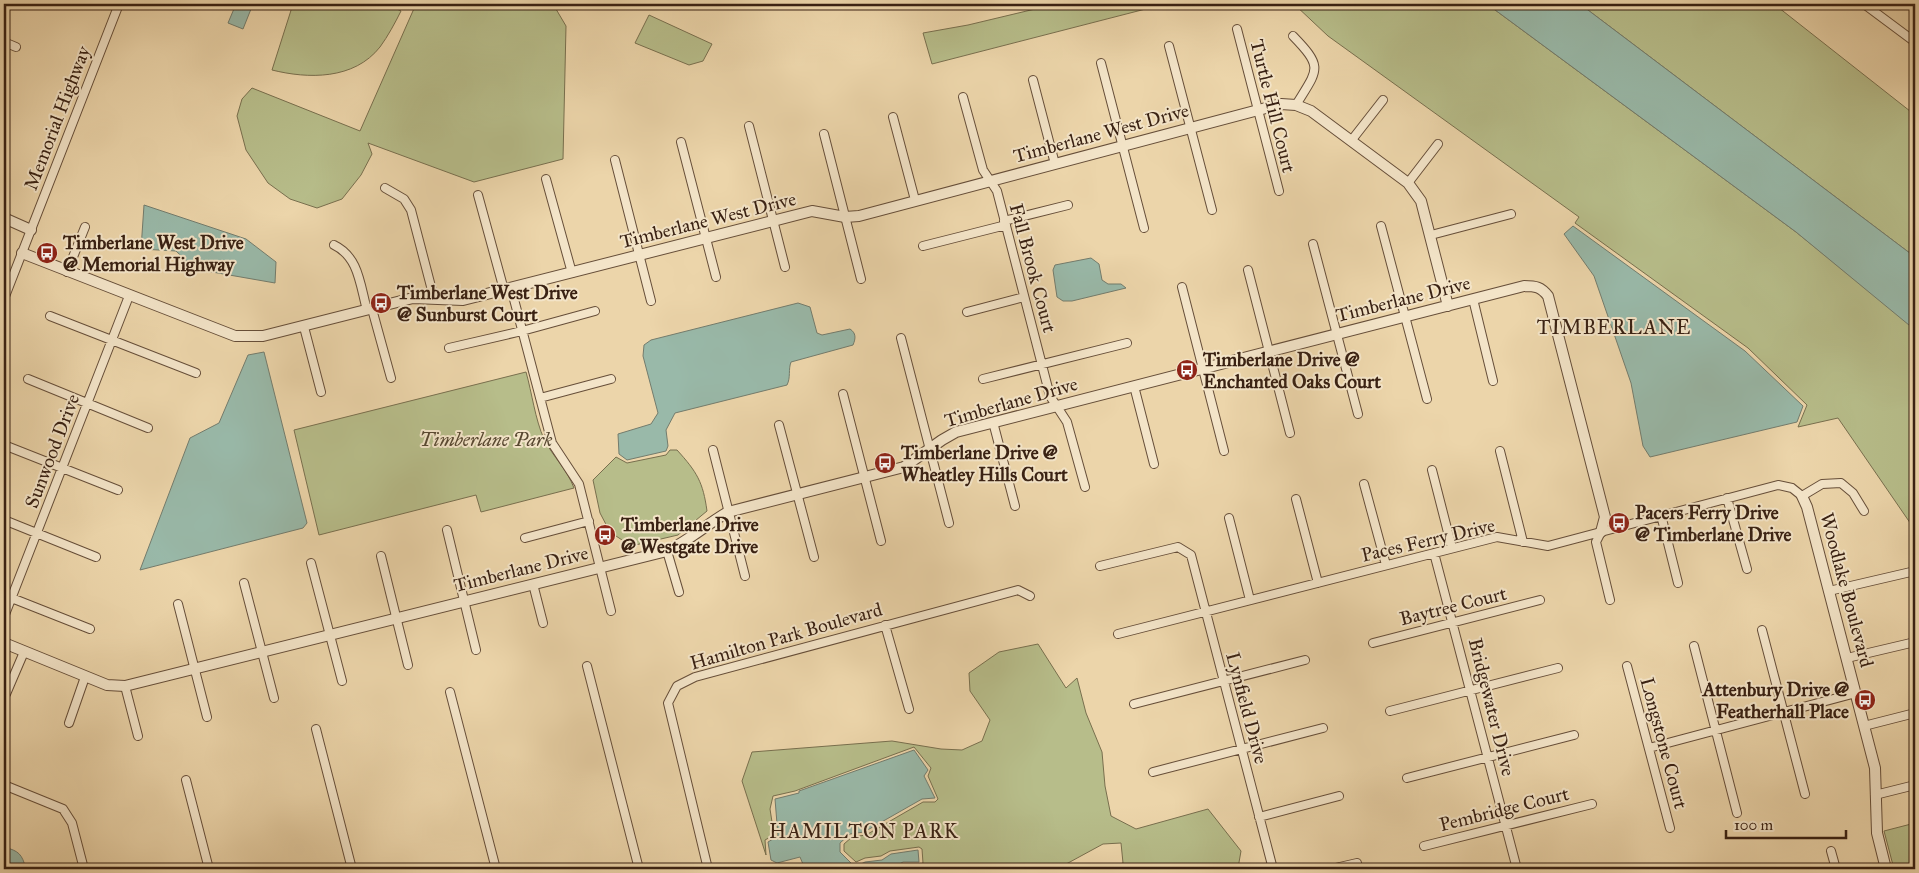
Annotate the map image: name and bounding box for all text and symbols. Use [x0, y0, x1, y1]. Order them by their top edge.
street label: Turtle Hill Court [1245, 37, 1301, 175]
street label: Memorial Highway [19, 42, 96, 194]
street label: Timberlane West Drive [1011, 99, 1191, 167]
street label: Timberlane West Drive [618, 187, 798, 253]
street label: Fall Brook Court [1005, 201, 1061, 335]
place label: Timberlane West Drive @ Memorial Highway [62, 231, 244, 277]
bus stop icon: Timberlane West Drive @ Memorial Highway [35, 241, 59, 265]
street label: Timberlane Drive [1333, 271, 1473, 327]
place label: Timberlane West Drive @ Sunburst Court [396, 281, 578, 326]
bus stop icon: Timberlane West Drive @ Sunburst Court [369, 291, 393, 315]
district label: TIMBERLANE [1537, 315, 1691, 339]
place label: Timberlane Drive @ Enchanted Oaks Court [1202, 348, 1381, 393]
bus stop icon: Timberlane Drive @ Enchanted Oaks Court [1175, 358, 1199, 382]
street label: Timberlane Drive [942, 372, 1080, 432]
street label: Sunwood Drive [20, 391, 84, 511]
park label: Timberlane Park [420, 428, 553, 451]
place label: Timberlane Drive @ Wheatley Hills Court [900, 441, 1068, 487]
bus stop icon: Timberlane Drive @ Wheatley Hills Court [873, 451, 897, 475]
place label: Pacers Ferry Drive @ Timberlane Drive [1635, 501, 1791, 546]
street label: Woodlake Boulevard [1815, 510, 1879, 670]
bus stop icon: Pacers Ferry Drive @ Timberlane Drive [1607, 511, 1631, 535]
place label: Timberlane Drive @ Westgate Drive [620, 513, 759, 559]
street label: Paces Ferry Drive [1359, 513, 1497, 567]
bus stop icon: Timberlane Drive @ Westgate Drive [593, 523, 617, 547]
street label: Timberlane Drive [451, 541, 591, 597]
street label: Baytree Court [1397, 582, 1509, 630]
street label: Hamilton Park Boulevard [687, 597, 885, 674]
street label: Bridgewater Drive [1463, 636, 1520, 779]
street label: Lynfield Drive [1221, 650, 1273, 766]
street label: Longstone Court [1634, 675, 1693, 812]
place label: Attenbury Drive @ Featherhall Place [1701, 678, 1849, 723]
bus stop icon: Attenbury Drive @ Featherhall Place [1853, 688, 1877, 712]
street label: Pembridge Court [1437, 782, 1572, 837]
scale bar [1726, 808, 1846, 840]
text: 100 m [1734, 816, 1774, 834]
district label: HAMILTON PARK [769, 819, 959, 843]

